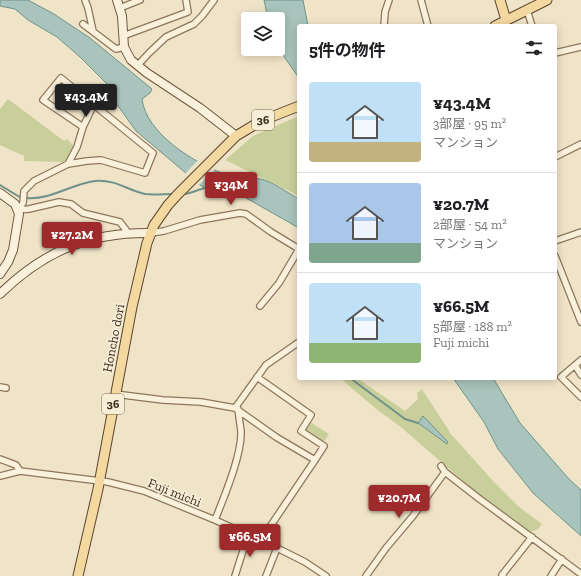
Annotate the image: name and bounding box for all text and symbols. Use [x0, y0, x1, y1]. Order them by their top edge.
map controls [241, 12, 285, 56]
button: layers [241, 12, 285, 56]
icon: filters [523, 37, 545, 59]
text: 5件の物件 [309, 40, 386, 60]
pin: ¥43.4M [53, 84, 119, 118]
text: ¥43.4M [64, 89, 108, 104]
text: ¥43.4M [433, 93, 491, 113]
icon: home [341, 98, 389, 146]
road number: 36 [252, 110, 274, 130]
text: 3部屋 · 95 m² [433, 116, 506, 131]
text: マンション [433, 135, 498, 150]
pin: ¥34M [207, 172, 255, 206]
text: ¥34M [214, 177, 248, 192]
text: ¥20.7M [433, 194, 489, 214]
icon: home [341, 199, 389, 247]
text: 2部屋 · 54 m² [433, 217, 507, 232]
pin: ¥27.2M [39, 222, 105, 256]
text: ¥27.2M [51, 227, 93, 242]
text: マンション [433, 236, 498, 251]
text: ¥66.5M [433, 296, 489, 316]
icon: home [341, 299, 389, 347]
street label: Honcho dori [100, 302, 128, 374]
text: 5部屋 · 188 m² [433, 319, 512, 334]
text: Fuji michi [433, 335, 489, 350]
road number: 36 [102, 394, 124, 414]
street label: Fuji michi [146, 475, 204, 511]
pin: ¥20.7M [366, 485, 432, 519]
text: ¥20.7M [378, 490, 420, 505]
pin: ¥66.5M [217, 524, 283, 558]
text: ¥66.5M [228, 529, 272, 544]

